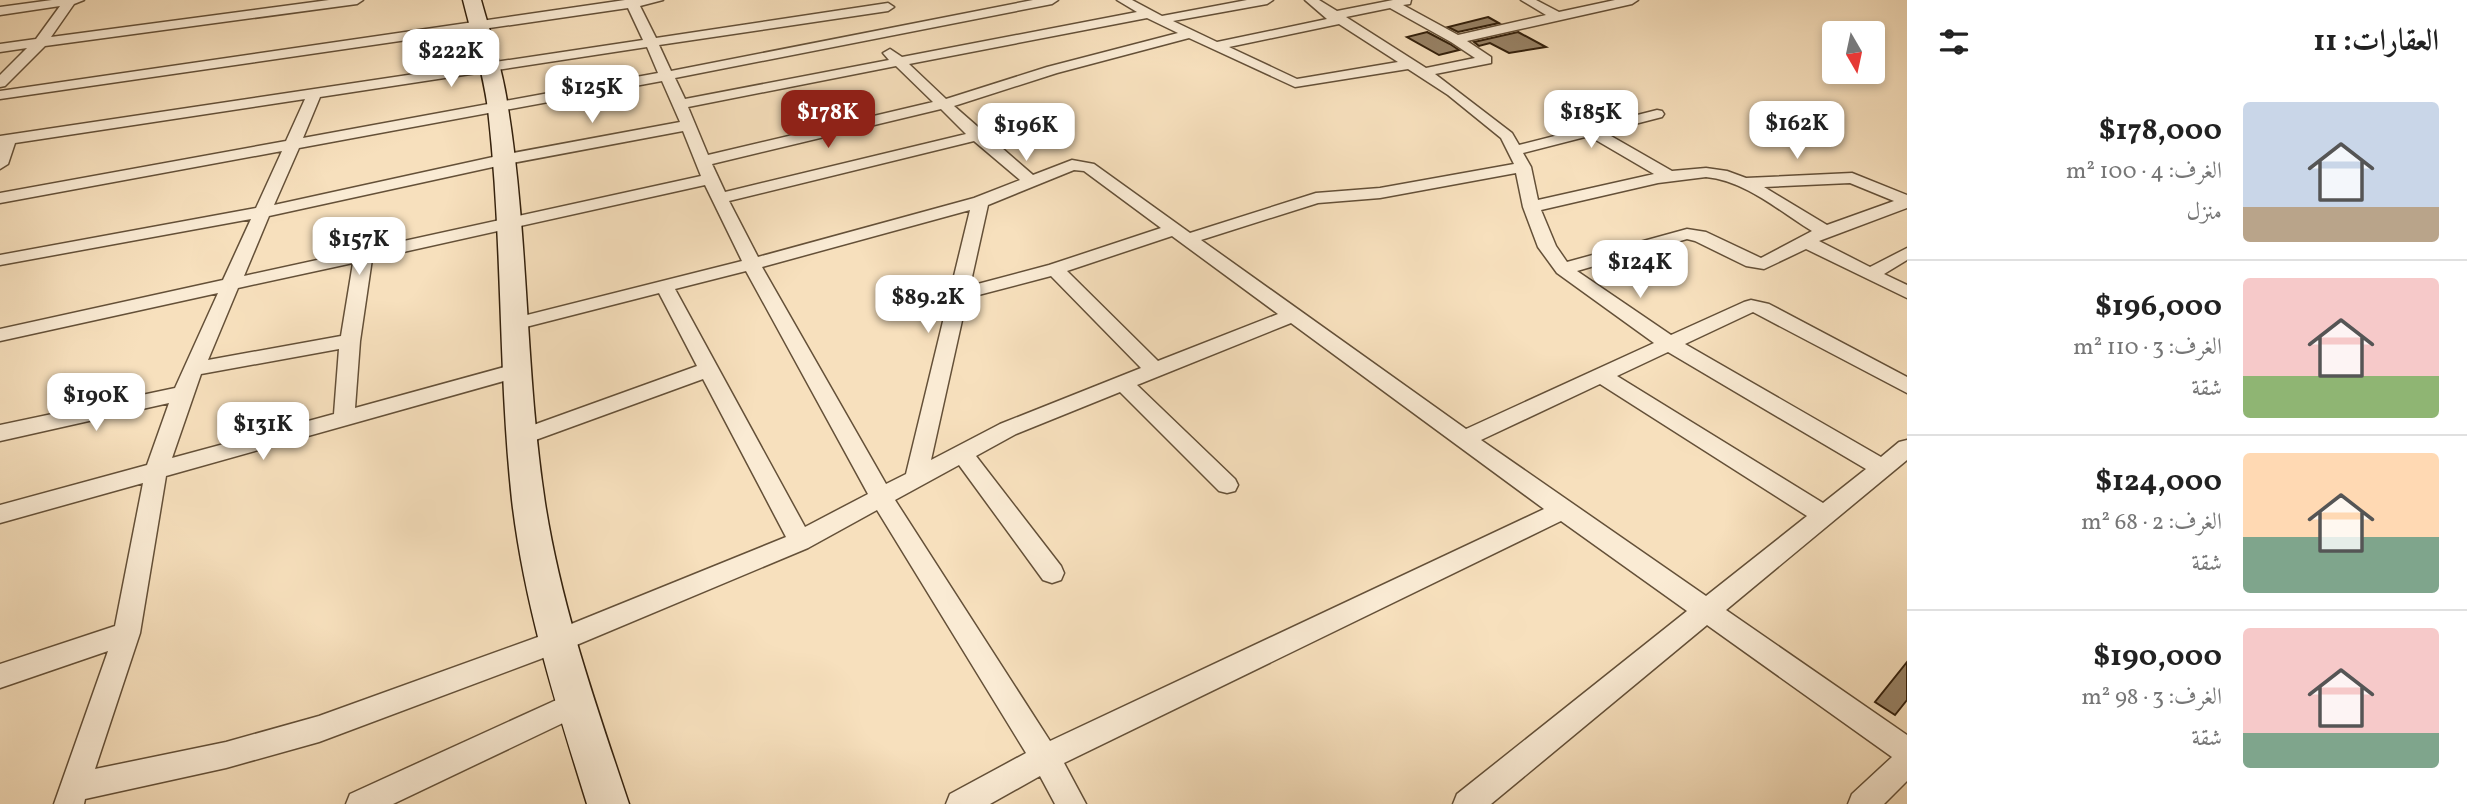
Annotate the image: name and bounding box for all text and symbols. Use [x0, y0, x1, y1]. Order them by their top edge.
north arrow [1822, 21, 1885, 84]
map controls [1822, 21, 1885, 84]
text: العقارات: 11 [2313, 21, 2439, 63]
icon: filters [1935, 23, 1973, 61]
pin: $222K [402, 29, 500, 89]
text: $222K [418, 36, 484, 68]
pin: $125K [543, 66, 641, 125]
text: $125K [561, 72, 623, 104]
pin: $178K [779, 90, 877, 150]
pin: $185K [1542, 90, 1640, 150]
text: $178K [797, 97, 859, 129]
text: $185K [1560, 97, 1622, 129]
pin: $162K [1748, 102, 1846, 161]
pin: $196K [977, 104, 1075, 163]
text: $162K [1765, 108, 1829, 140]
text: $196K [994, 110, 1058, 142]
text: $178,000 [2099, 110, 2222, 152]
icon: home [2299, 130, 2383, 214]
text: الغرف: 4 · 100 m² [2066, 156, 2222, 188]
text: منزل [2187, 197, 2222, 229]
pin: $157K [310, 218, 408, 277]
text: $157K [329, 224, 389, 256]
pin: $124K [1591, 240, 1689, 300]
text: $124K [1608, 247, 1672, 279]
pin: $89.2K [871, 276, 985, 335]
text: $89.2K [891, 282, 965, 314]
text: $196,000 [2095, 286, 2222, 328]
icon: home [2299, 306, 2383, 390]
text: الغرف: 3 · 110 m² [2073, 332, 2222, 364]
text: شقة [2192, 373, 2222, 405]
pin: $190K [47, 374, 145, 433]
text: $190K [63, 380, 129, 412]
pin: $131K [214, 402, 312, 462]
text: $131K [233, 409, 293, 441]
text: $124,000 [2095, 461, 2222, 503]
icon: home [2299, 481, 2383, 565]
text: الغرف: 2 · 68 m² [2081, 507, 2222, 539]
text: شقة [2192, 548, 2222, 580]
text: $190,000 [2093, 636, 2222, 678]
icon: home [2299, 656, 2383, 740]
text: الغرف: 3 · 98 m² [2081, 682, 2222, 714]
text: شقة [2192, 723, 2222, 755]

